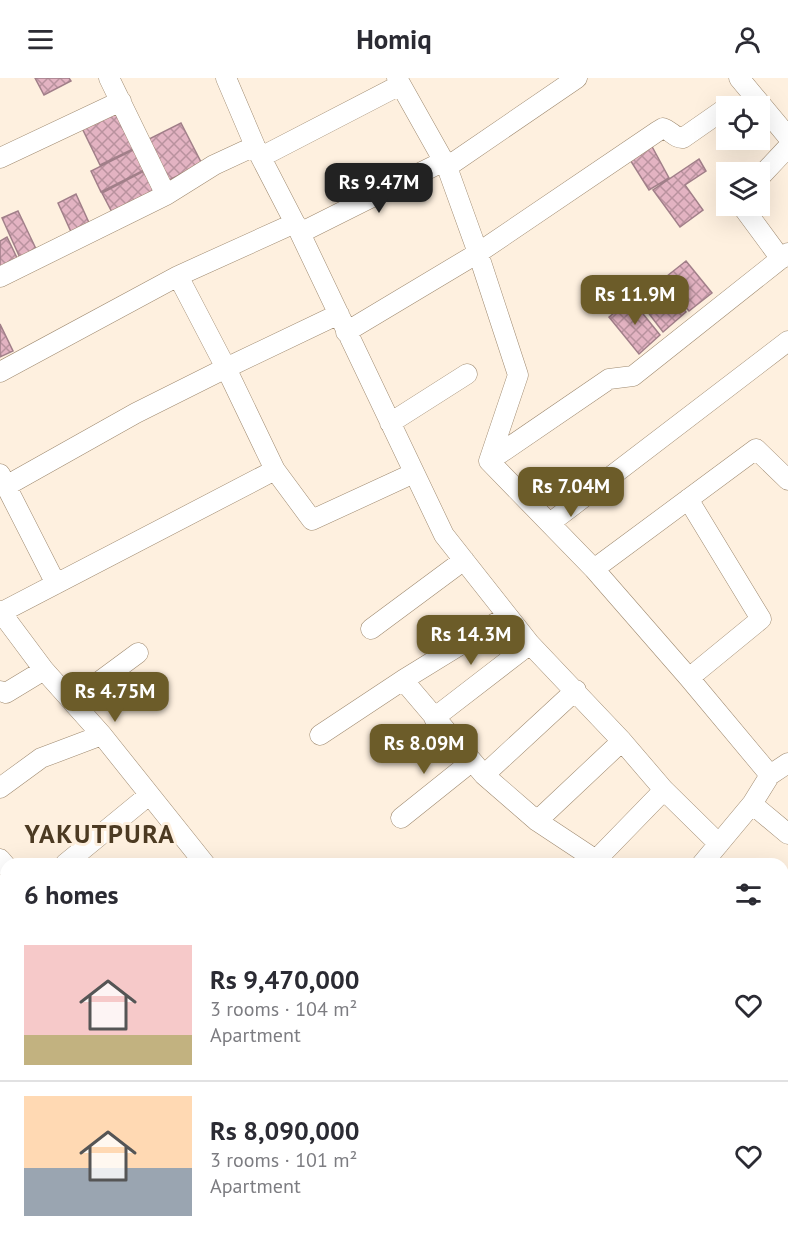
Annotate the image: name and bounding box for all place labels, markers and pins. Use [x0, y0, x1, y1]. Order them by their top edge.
pin: Rs 9.47M [317, 163, 441, 214]
pin: Rs 11.9M [573, 275, 697, 326]
pin: Rs 7.04M [509, 467, 633, 518]
pin: Rs 14.3M [409, 615, 533, 666]
pin: Rs 4.75M [53, 672, 177, 723]
pin: Rs 8.09M [362, 724, 486, 775]

